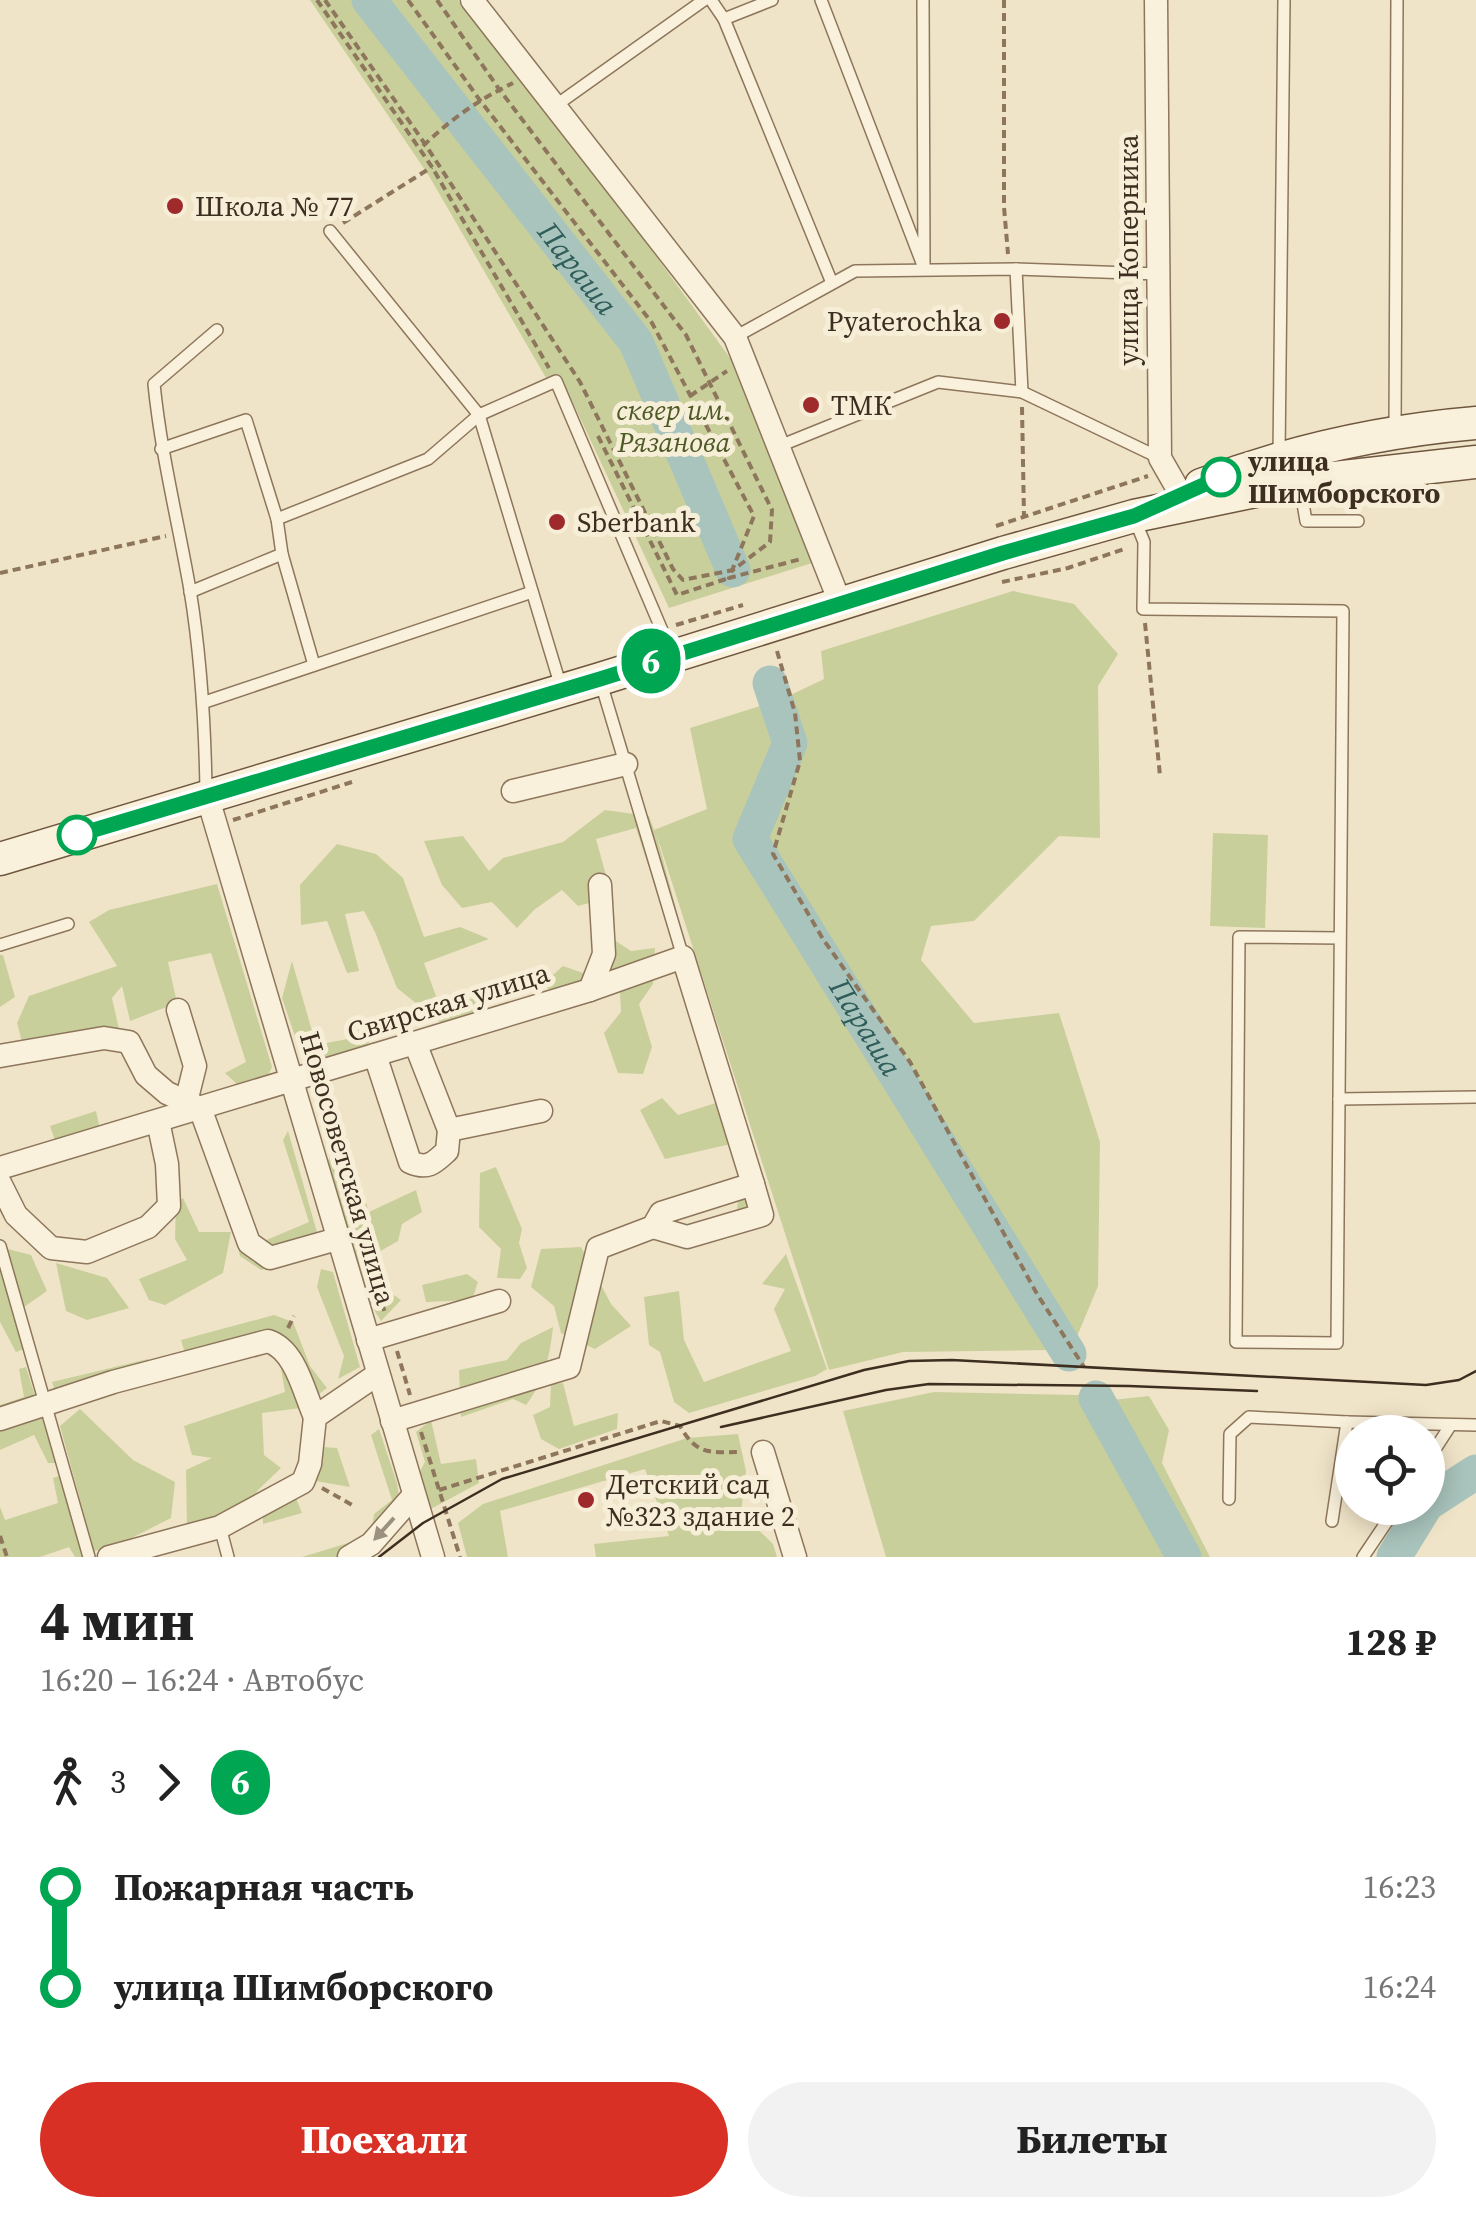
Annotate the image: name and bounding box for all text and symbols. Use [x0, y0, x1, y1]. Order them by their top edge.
street label: улица Коперника [1109, 134, 1147, 365]
place label: Школа № 77 [195, 187, 354, 225]
marker: Школа № 77 [164, 195, 186, 217]
water label: Параша [528, 212, 628, 324]
place label: Pyaterochka [827, 302, 983, 340]
marker: Pyaterochka [991, 310, 1013, 332]
place label: ТМК [831, 386, 892, 424]
park label: сквер им. Рязанова [616, 391, 732, 461]
marker: ТМК [800, 394, 822, 416]
place label: улица Шимборского [1247, 442, 1441, 512]
marker: улица Шимборского [1202, 458, 1240, 496]
place label: Sberbank [577, 503, 696, 541]
marker: Sberbank [546, 511, 568, 533]
line badge: 6 [618, 628, 684, 694]
text: 6 [642, 637, 660, 685]
unlabelled marker [58, 816, 96, 854]
street label: Свирская улица [342, 953, 554, 1051]
water label: Параша [820, 969, 912, 1084]
street label: Новосоветская улица [291, 1027, 405, 1310]
map controls [1335, 1415, 1445, 1525]
button: locate [1335, 1415, 1445, 1525]
place label: Детский сад №323 здание 2 [606, 1465, 795, 1535]
marker: Детский сад №323 здание 2 [575, 1489, 597, 1511]
one-way arrow [373, 1517, 396, 1541]
text: 4 мин [40, 1583, 194, 1658]
text: 128 ₽ [1345, 1616, 1436, 1668]
text: 16:20 – 16:24 · Автобус [40, 1658, 364, 1702]
icon: walk [40, 1755, 95, 1810]
icon: forward [141, 1755, 196, 1810]
text: 6 [231, 1758, 250, 1806]
text: 3 [110, 1760, 126, 1804]
text: Пожарная часть [114, 1861, 414, 1913]
text: 16:23 [1362, 1865, 1436, 1909]
text: улица Шимборского [114, 1961, 494, 2013]
text: 16:24 [1362, 1965, 1436, 2009]
button: Поехали [40, 2082, 728, 2197]
button: Билеты [748, 2082, 1436, 2197]

